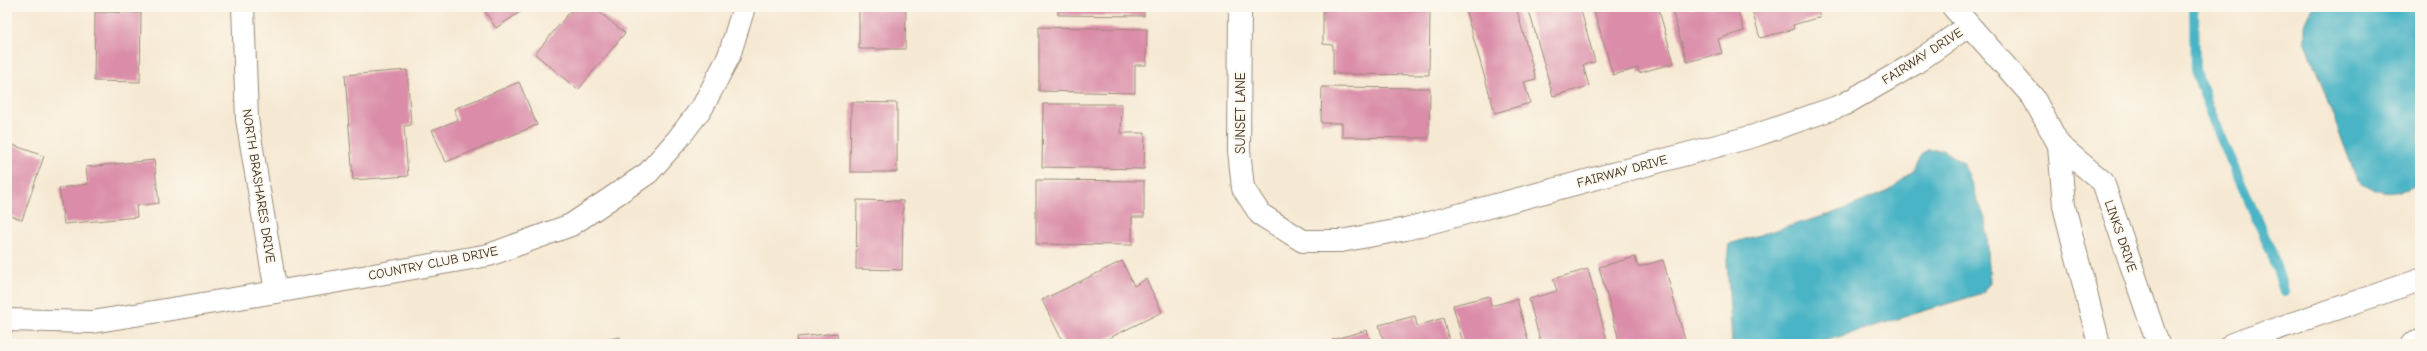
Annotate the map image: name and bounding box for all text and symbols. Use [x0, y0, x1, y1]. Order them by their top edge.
street label: FAIRWAY DRIVE [1879, 24, 1965, 88]
street label: SUNSET LANE [1233, 72, 1248, 154]
street label: NORTH BRASHARES DRIVE [239, 108, 279, 264]
street label: FAIRWAY DRIVE [1575, 152, 1669, 190]
street label: LINKS DRIVE [2102, 198, 2140, 274]
street label: COUNTRY CLUB DRIVE [367, 243, 499, 283]

